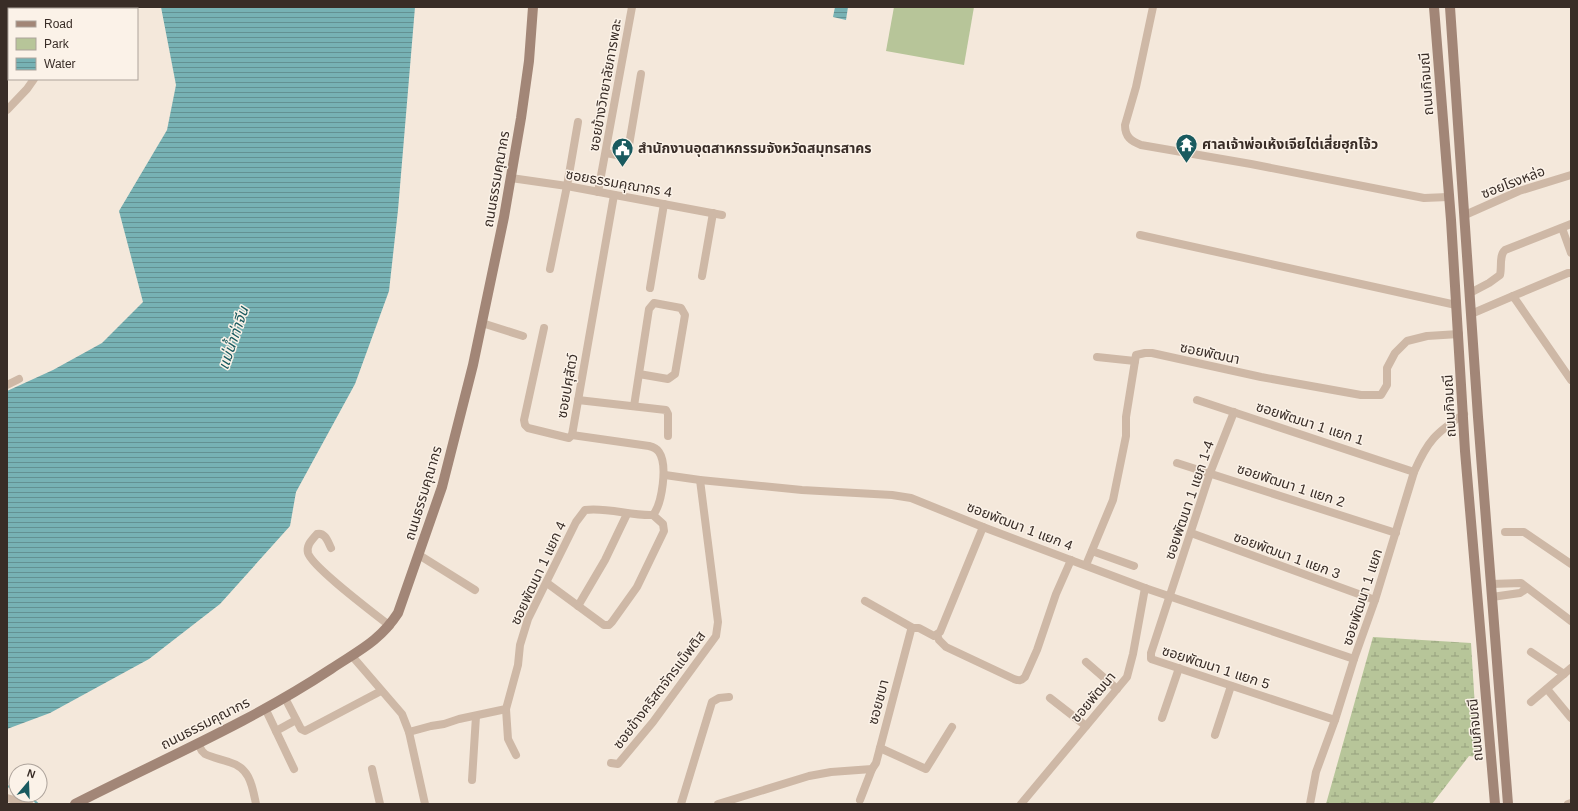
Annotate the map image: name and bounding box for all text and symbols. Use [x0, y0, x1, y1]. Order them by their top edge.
legend [8, 8, 138, 80]
text: Road [44, 17, 73, 31]
street label: ซอยข้างวิทยาลัยการพละ [585, 17, 625, 152]
text: Park [44, 37, 70, 51]
street label: ถนนกิจมณี [1416, 52, 1436, 116]
text: Water [44, 57, 76, 71]
street label: ถนนธรรมคุณากร [480, 129, 513, 229]
temple icon: ศาลเจ้าพ่อเห้งเจียไต่เสี่ยฮุกโจ้ว [1174, 131, 1200, 164]
place label: ศาลเจ้าพ่อเห้งเจียไต่เสี่ยฮุกโจ้ว [1202, 134, 1378, 153]
public building icon: สำนักงานอุตสาหกรรมจังหวัดสมุทรสาคร [610, 135, 636, 168]
place label: สำนักงานอุตสาหกรรมจังหวัดสมุทรสาคร [638, 140, 872, 157]
street label: ซอยโรงหล่อ [1479, 163, 1547, 201]
street label: ซอยธรรมคุณากร 4 [564, 166, 674, 201]
water label: แม่น้ำท่าจีน [212, 303, 252, 372]
street label: ซอยพัฒนา [1179, 339, 1241, 367]
street label: ซอยปศุสัตว์ [553, 352, 582, 420]
street label: ถนนกิจมณี [1439, 374, 1459, 438]
street label: ซอยพัฒนา 1 แยก 1 [1254, 398, 1366, 448]
street label: ซอยพัฒนา 1 แยก 1-4 [1161, 438, 1217, 562]
street label: ถนนธรรมคุณากร [401, 444, 446, 542]
street label: ซอยพัฒนา 1 แยก 2 [1235, 460, 1347, 510]
street label: ซอยพัฒนา 1 แยก 4 [965, 498, 1075, 554]
street label: ซอยพัฒนา 1 แยก 4 [507, 519, 569, 627]
street label: ซอยพัฒนา 1 แยก 3 [1232, 528, 1343, 582]
street label: ซอยพัฒนา 1 แยก [1339, 547, 1385, 647]
street label: ซอยข้างคริสตจักรแบ็พติส [610, 628, 708, 752]
street label: ซอยพัฒนา 1 แยก 5 [1160, 642, 1272, 692]
street label: ซอยพัฒนา [1067, 669, 1119, 725]
street label: ซอยชบา [864, 678, 892, 726]
street label: ถนนธรรมคุณากร [158, 694, 253, 753]
street label: ถนนกิจมณี [1464, 698, 1486, 762]
north arrow [8, 763, 48, 803]
text: N [26, 767, 37, 781]

